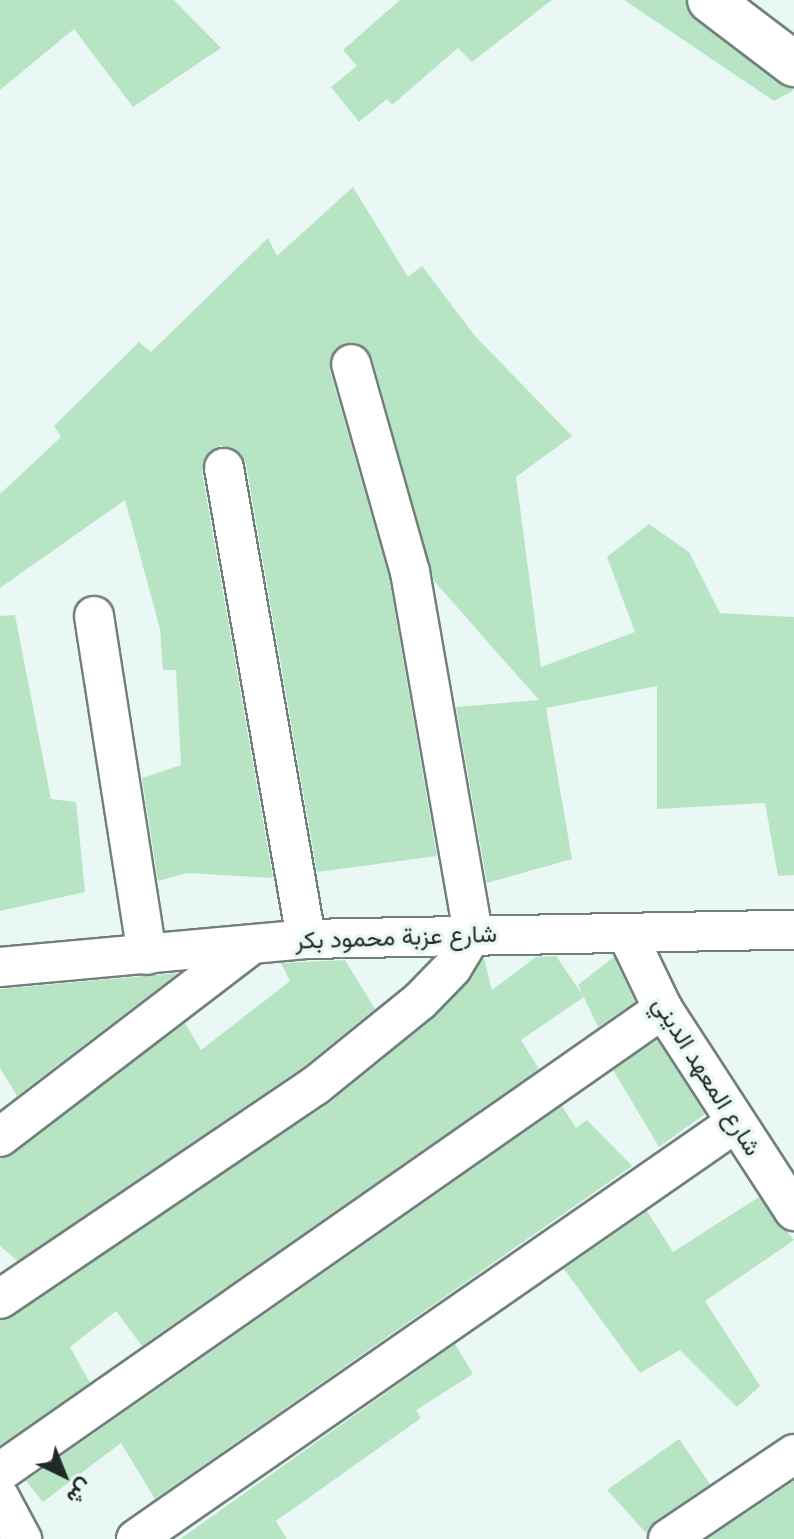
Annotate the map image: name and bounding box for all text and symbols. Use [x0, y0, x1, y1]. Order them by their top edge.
street label: شارع عزبة محمود بكر [295, 919, 497, 955]
street label: شارع المعهد الديني [647, 991, 767, 1161]
north arrow [24, 1435, 104, 1515]
text: ش [61, 1473, 100, 1512]

